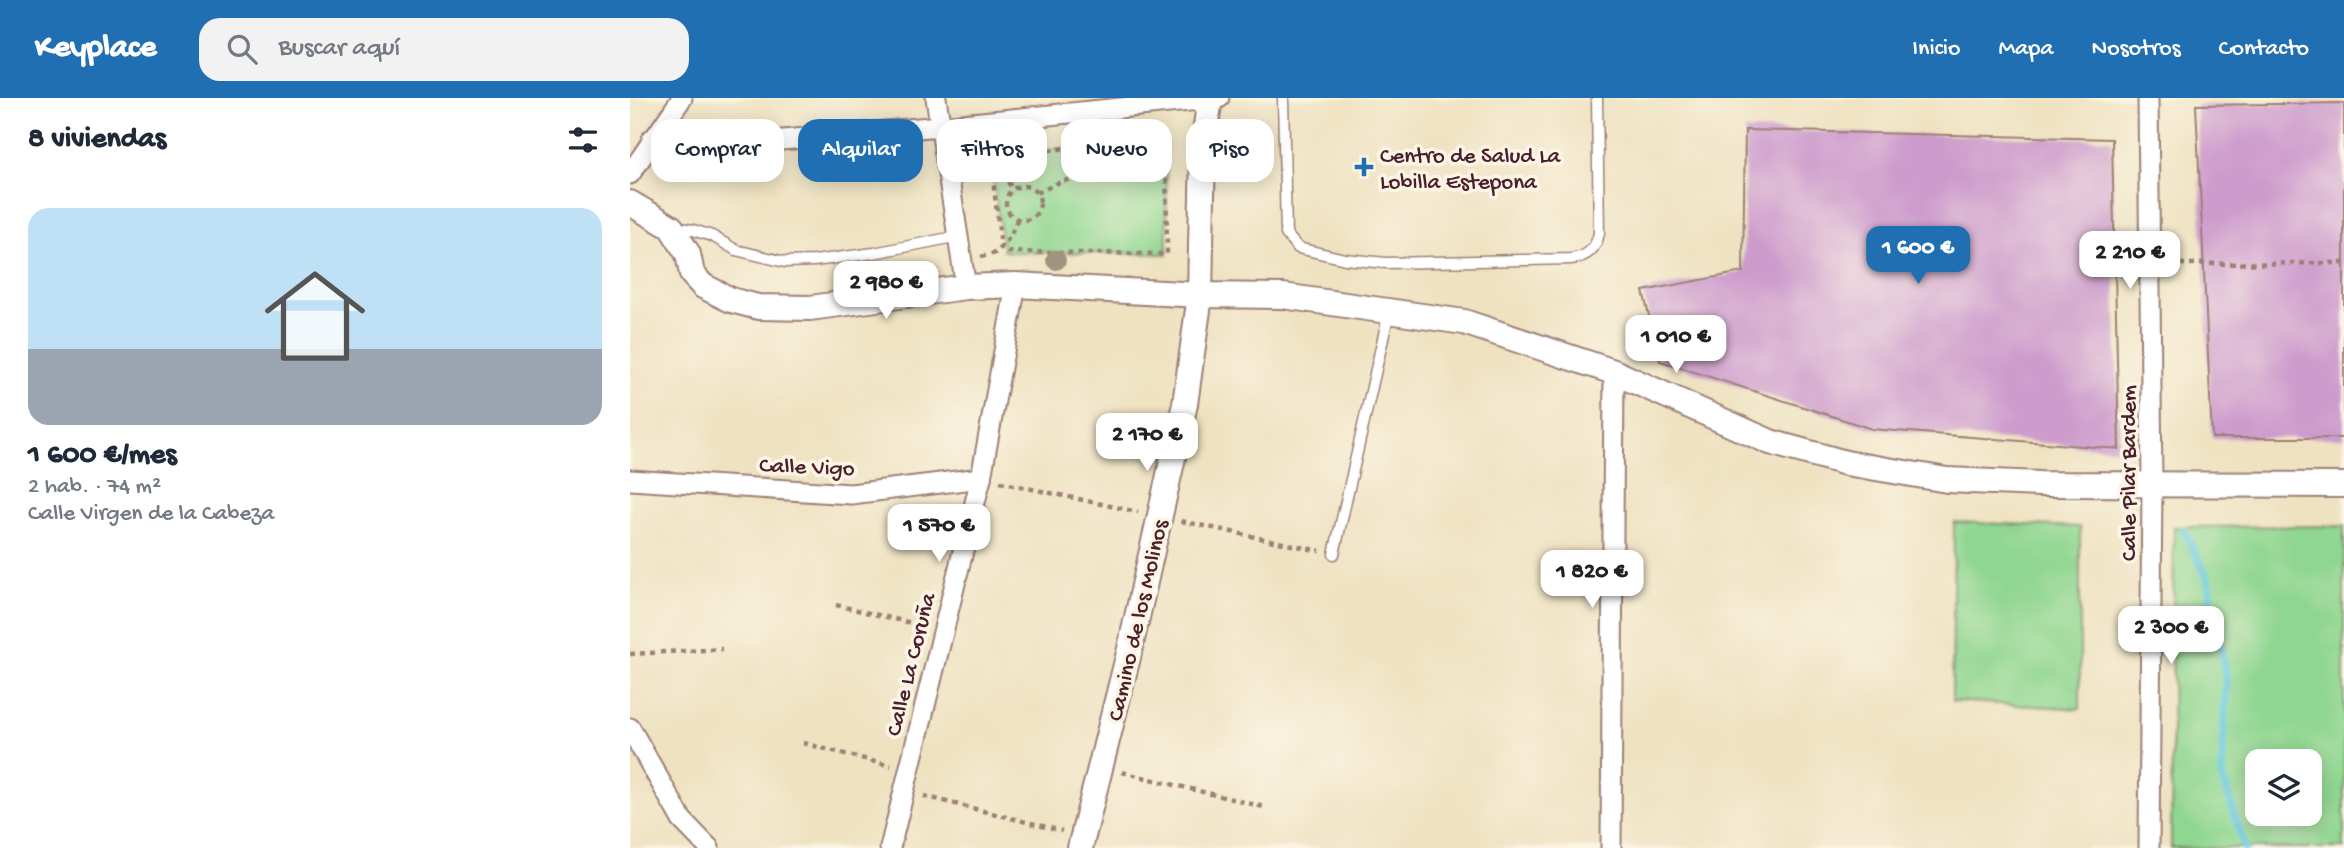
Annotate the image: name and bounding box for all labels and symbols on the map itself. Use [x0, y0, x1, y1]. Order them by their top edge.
place label: Centro de Salud La Lobilla Estepona [1380, 144, 1562, 197]
marker: Centro de Salud La Lobilla Estepona [1354, 157, 1374, 177]
pin: 1 600 € [1853, 226, 1983, 286]
pin: 2 210 € [2065, 232, 2195, 291]
pin: 2 980 € [821, 262, 951, 321]
pin: 1 010 € [1611, 316, 1741, 375]
street label: Calle Pilar Bardem [2117, 385, 2144, 561]
pin: 2 170 € [1082, 414, 1212, 473]
street label: Calle Vigo [759, 453, 855, 484]
pin: 1 570 € [874, 504, 1004, 564]
street label: Camino de los Molinos [1103, 517, 1176, 724]
pin: 1 820 € [1527, 550, 1657, 610]
street label: Calle La Coruña [882, 589, 943, 739]
pin: 2 300 € [2106, 606, 2236, 666]

